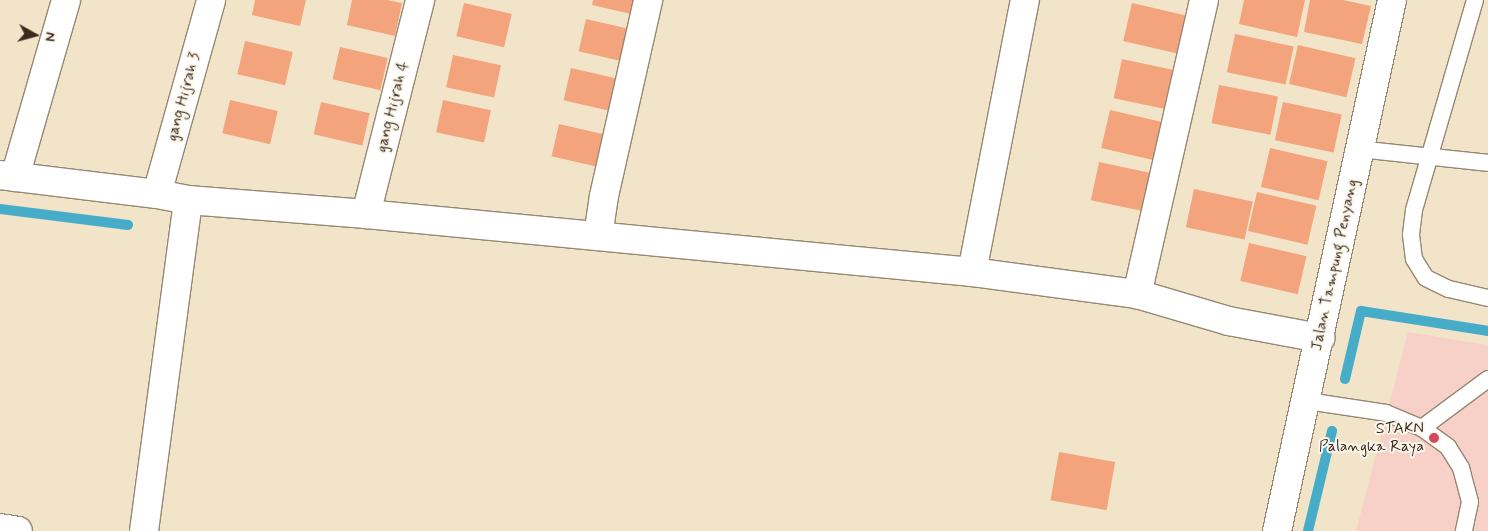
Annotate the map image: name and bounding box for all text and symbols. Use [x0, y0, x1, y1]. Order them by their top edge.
north arrow [10, 10, 60, 60]
text: N [40, 31, 59, 43]
street label: gang Hijrah 3 [163, 51, 205, 143]
street label: gang Hijrah 4 [372, 60, 414, 154]
street label: Jalan Tampung Penyang [1309, 183, 1361, 347]
place label: STAKN Palangka Raya [1319, 419, 1424, 457]
marker: STAKN Palangka Raya [1428, 432, 1440, 444]

